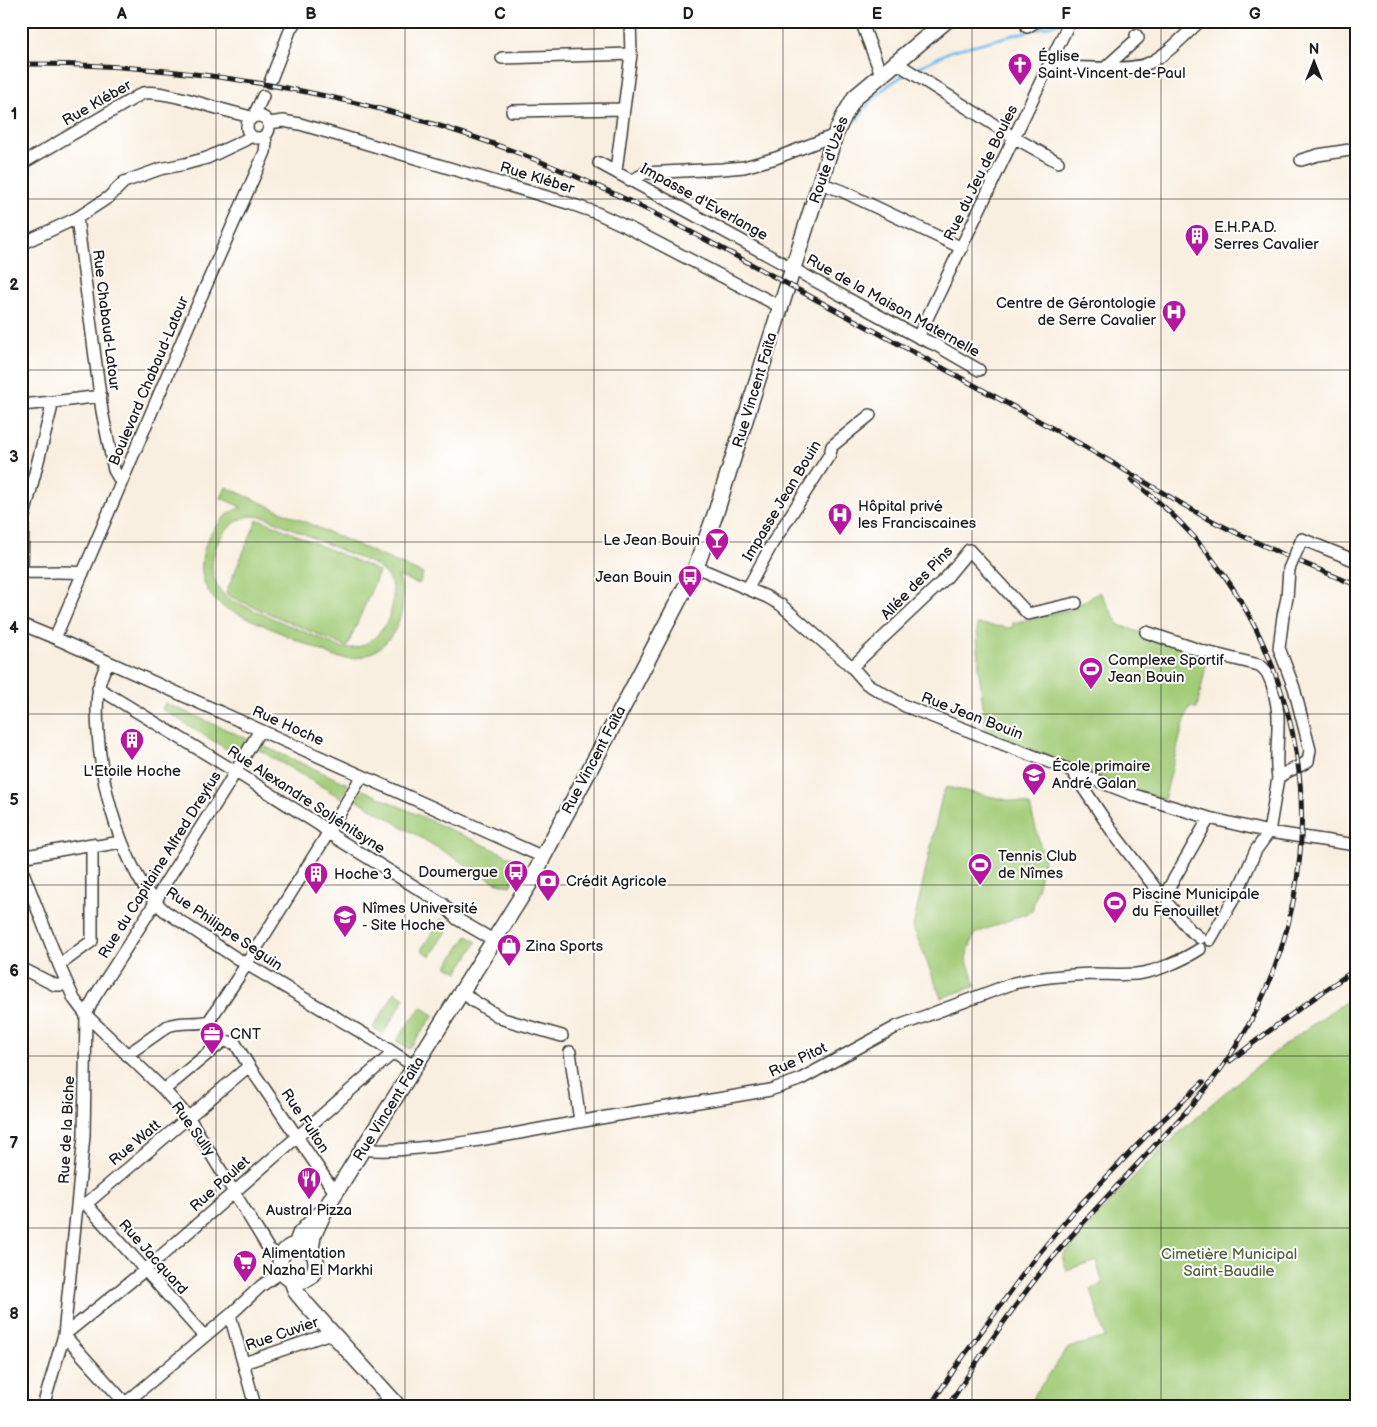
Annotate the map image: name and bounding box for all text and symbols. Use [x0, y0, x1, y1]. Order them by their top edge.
text: A [116, 5, 127, 24]
text: B [305, 5, 317, 24]
text: C [494, 5, 506, 24]
text: D [682, 5, 694, 24]
text: E [872, 5, 882, 24]
text: F [1061, 5, 1071, 24]
text: G [1249, 5, 1261, 24]
north arrow [1290, 38, 1340, 88]
text: N [1309, 41, 1319, 58]
place label: Église Saint-Vincent-de-Paul [1038, 47, 1186, 83]
church icon: Église Saint-Vincent-de-Paul [1007, 52, 1033, 86]
street label: Rue Kléber [59, 75, 135, 130]
street label: Rue du Jeu de Boules [940, 101, 1022, 244]
text: 1 [11, 105, 17, 124]
street label: Route d'Uzès [805, 113, 853, 206]
street label: Rue Kléber [498, 158, 577, 198]
street label: Impasse d'Everlange [637, 159, 771, 245]
place label: E.H.P.A.D. Serres Cavalier [1214, 218, 1319, 254]
building icon: E.H.P.A.D. Serres Cavalier [1184, 223, 1210, 257]
street label: Rue Chabaud-Latour [88, 248, 124, 392]
street label: Rue de la Maison Maternelle [803, 250, 983, 362]
text: 2 [9, 276, 19, 295]
street label: Boulevard Chabaud-Latour [105, 293, 194, 469]
place label: Centre de Gérontologie de Serre Cavalier [996, 294, 1157, 330]
hospital icon: Centre de Gérontologie de Serre Cavalier [1161, 299, 1187, 333]
street label: Rue Vincent Faïta [728, 330, 782, 450]
street label: Impasse Jean Bouin [738, 437, 826, 565]
text: 3 [9, 448, 19, 467]
place label: Hôpital privé les Franciscaines [858, 497, 977, 533]
hospital icon: Hôpital privé les Franciscaines [827, 502, 853, 536]
bar icon: Le Jean Bouin [704, 527, 730, 561]
place label: Le Jean Bouin [603, 531, 700, 550]
street label: Allée des Pins [877, 542, 957, 624]
bus stop icon: Jean Bouin [677, 564, 703, 598]
place label: Jean Bouin [596, 568, 672, 587]
text: 4 [9, 619, 19, 638]
place label: Complexe Sportif Jean Bouin [1108, 651, 1224, 687]
sports icon: Complexe Sportif Jean Bouin [1078, 656, 1104, 690]
street label: Rue Jean Bouin [918, 688, 1026, 744]
street label: Rue Hoche [249, 702, 327, 750]
street label: Rue Vincent Faïta [558, 703, 630, 817]
building icon: L'Etoile Hoche [119, 727, 145, 761]
street label: Rue Alexandre Soljénitsyne [223, 742, 389, 858]
place label: École primaire André Galan [1052, 757, 1150, 793]
place label: L'Etoile Hoche [83, 762, 181, 781]
school or university icon: École primaire André Galan [1021, 762, 1047, 796]
street label: Rue du Capitaine Alfred Dreyfus [94, 767, 226, 962]
text: 5 [9, 791, 19, 810]
place label: Tennis Club de Nîmes [998, 847, 1078, 883]
sports icon: Tennis Club de Nîmes [967, 852, 993, 886]
bus stop icon: Doumergue [503, 859, 529, 893]
building icon: Hoche 3 [303, 861, 329, 895]
place label: Doumergue [418, 863, 498, 882]
place label: Hoche 3 [334, 865, 392, 884]
bank icon: Crédit Agricole [535, 868, 561, 902]
place label: Crédit Agricole [566, 872, 667, 891]
street label: Rue Philippe Seguin [162, 883, 286, 975]
place label: Piscine Municipale du Fenouillet [1132, 885, 1259, 921]
sports icon: Piscine Municipale du Fenouillet [1102, 890, 1128, 924]
place label: Nîmes Université - Site Hoche [362, 899, 478, 935]
school or university icon: Nîmes Université - Site Hoche [332, 904, 358, 938]
shop icon: Zina Sports [496, 933, 522, 967]
place label: Zina Sports [525, 937, 604, 956]
text: 6 [9, 962, 19, 981]
office icon: CNT [199, 1021, 225, 1055]
place label: CNT [230, 1025, 261, 1044]
street label: Rue Pitot [766, 1038, 830, 1082]
street label: Rue Vincent Faïta [349, 1053, 429, 1165]
street label: Rue de la Biche [55, 1075, 79, 1185]
street label: Rue Fulton [277, 1085, 333, 1157]
street label: Rue Sully [167, 1098, 219, 1160]
street label: Rue Watt [105, 1116, 165, 1170]
text: 7 [10, 1134, 19, 1153]
street label: Rue Paulet [186, 1152, 254, 1216]
restaurant icon: Austral Pizza [296, 1166, 322, 1200]
place label: Austral Pizza [266, 1201, 352, 1220]
street label: Rue Jacquard [114, 1216, 192, 1298]
place label: Alimentation Nazha El Markhi [262, 1244, 373, 1280]
park label: Cimetière Municipal Saint-Baudile [1161, 1245, 1297, 1281]
supermarket icon: Alimentation Nazha El Markhi [232, 1249, 258, 1283]
text: 8 [9, 1305, 19, 1324]
street label: Rue Cuvier [243, 1312, 322, 1355]

